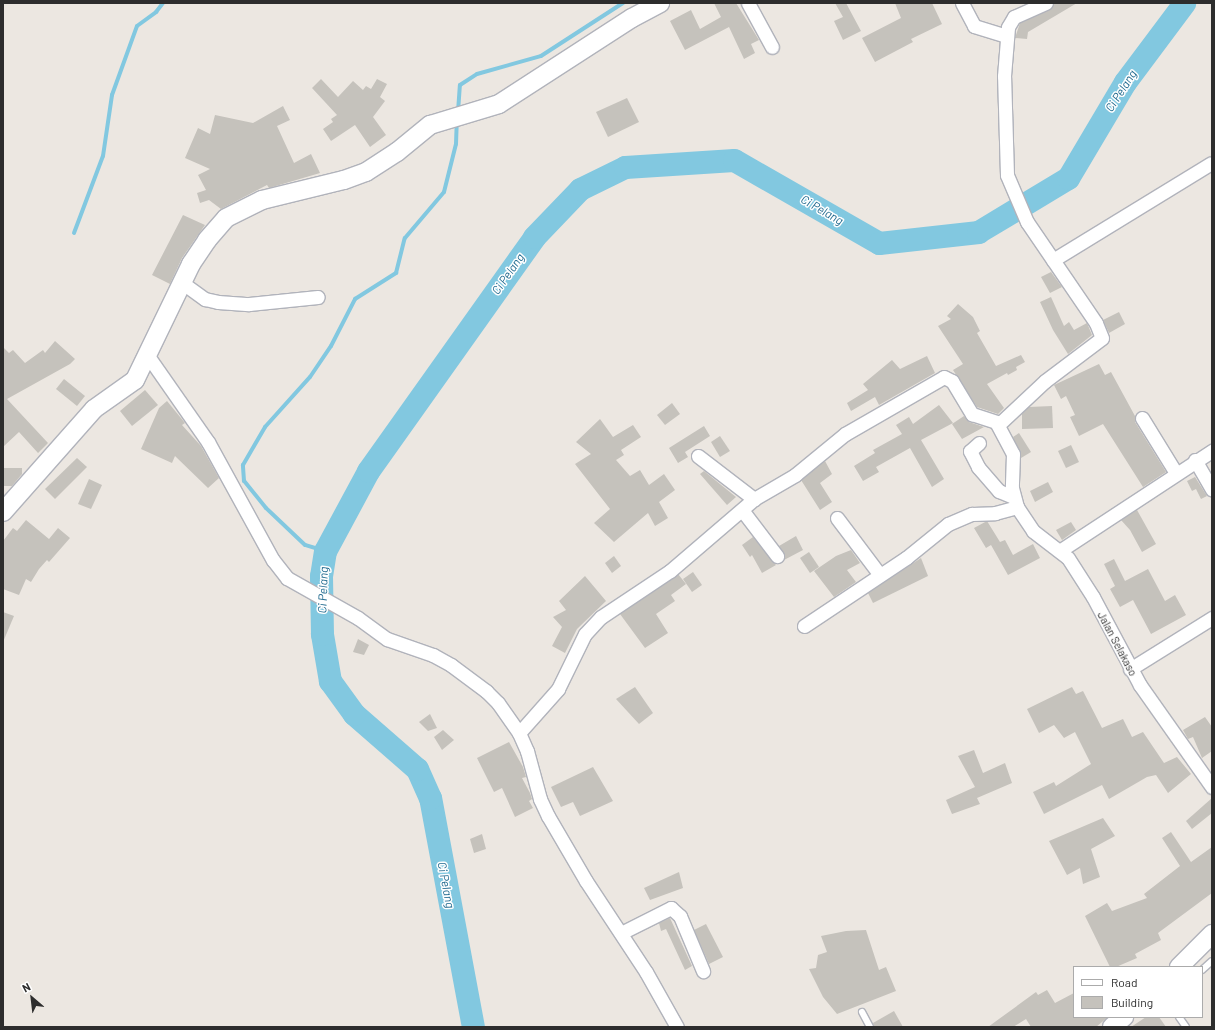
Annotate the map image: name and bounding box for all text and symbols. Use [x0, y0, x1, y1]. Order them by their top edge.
water label: Ci Pelang [1102, 67, 1140, 115]
water label: Ci Pelang [798, 192, 846, 228]
water label: Ci Pelang [489, 251, 527, 297]
water label: Ci Pelang [315, 566, 331, 614]
street label: Jalan Selakaso [1095, 610, 1139, 678]
water label: Ci Pelang [434, 861, 458, 909]
legend [1073, 966, 1203, 1018]
text: Road [1111, 975, 1138, 989]
north arrow [12, 978, 52, 1018]
text: N [20, 980, 32, 994]
text: Building [1111, 995, 1153, 1009]

